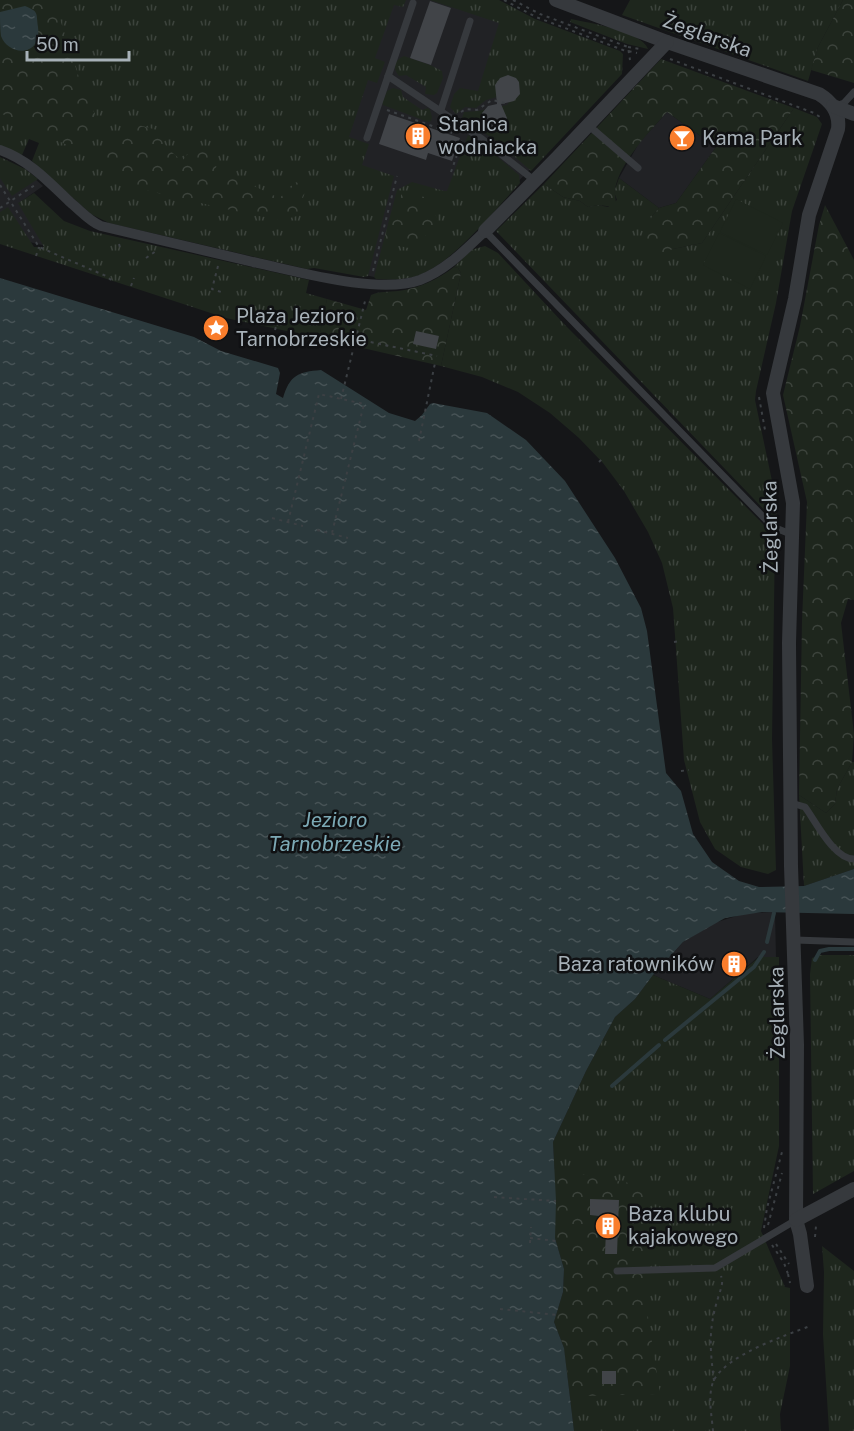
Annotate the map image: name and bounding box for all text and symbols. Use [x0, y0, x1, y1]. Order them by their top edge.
street label: Żeglarska [659, 8, 755, 62]
scale bar [27, 24, 129, 62]
text: 50 m [36, 34, 79, 55]
place label: Stanica wodniacka [438, 112, 537, 159]
building icon: Stanica wodniacka [403, 121, 433, 151]
bar icon: Kama Park [667, 123, 697, 153]
place label: Kama Park [702, 126, 802, 150]
place label: Plaża Jezioro Tarnobrzeskie [236, 304, 367, 351]
place icon: Plaża Jezioro Tarnobrzeskie [201, 313, 231, 343]
street label: Żeglarska [757, 480, 783, 574]
water label: Jezioro Tarnobrzeskie [269, 807, 401, 856]
building icon: Baza ratowników [719, 949, 749, 979]
place label: Baza ratowników [557, 952, 714, 976]
street label: Żeglarska [764, 966, 790, 1060]
place label: Baza klubu kajakowego [628, 1202, 738, 1249]
building icon: Baza klubu kajakowego [593, 1211, 623, 1241]

